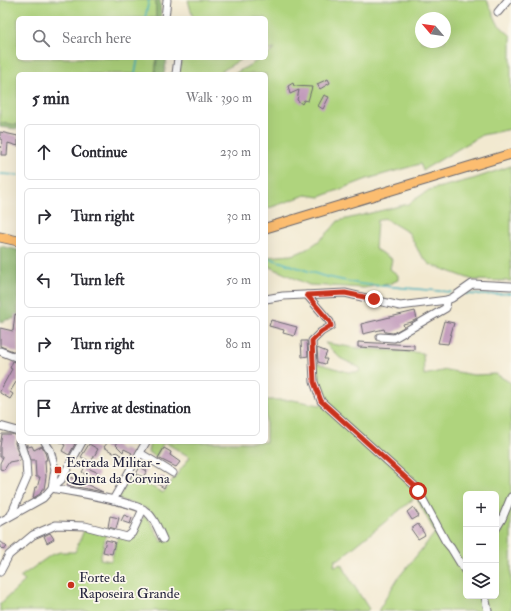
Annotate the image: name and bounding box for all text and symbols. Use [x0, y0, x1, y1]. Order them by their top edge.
north arrow [415, 12, 451, 48]
search box [16, 16, 268, 60]
icon: search [30, 27, 52, 49]
text: Search here [62, 29, 131, 48]
text: 5 min [32, 88, 70, 109]
text: Walk · 390 m [186, 90, 252, 106]
icon: ahead [33, 141, 55, 163]
text: Continue [71, 143, 127, 162]
text: 230 m [220, 144, 251, 160]
icon: right [33, 205, 55, 227]
text: Turn right [71, 207, 134, 226]
text: 30 m [227, 208, 251, 224]
icon: left [33, 269, 55, 291]
text: Turn left [71, 271, 125, 290]
text: 50 m [226, 272, 251, 288]
route end [365, 290, 383, 308]
icon: right [33, 333, 55, 355]
text: Turn right [71, 335, 134, 354]
text: 80 m [225, 336, 251, 352]
icon: arrive [33, 397, 55, 419]
text: Arrive at destination [71, 399, 191, 418]
place label: Estrada Militar - Quinta da Corvina [66, 454, 170, 487]
marker: Estrada Militar - Quinta da Corvina [53, 465, 63, 475]
route start [409, 482, 427, 500]
map controls [463, 491, 499, 599]
button: + [463, 491, 499, 527]
button: − [463, 527, 499, 563]
button: layers [463, 563, 499, 599]
place label: Forte da Raposeira Grande [79, 569, 180, 603]
marker: Forte da Raposeira Grande [66, 580, 76, 590]

